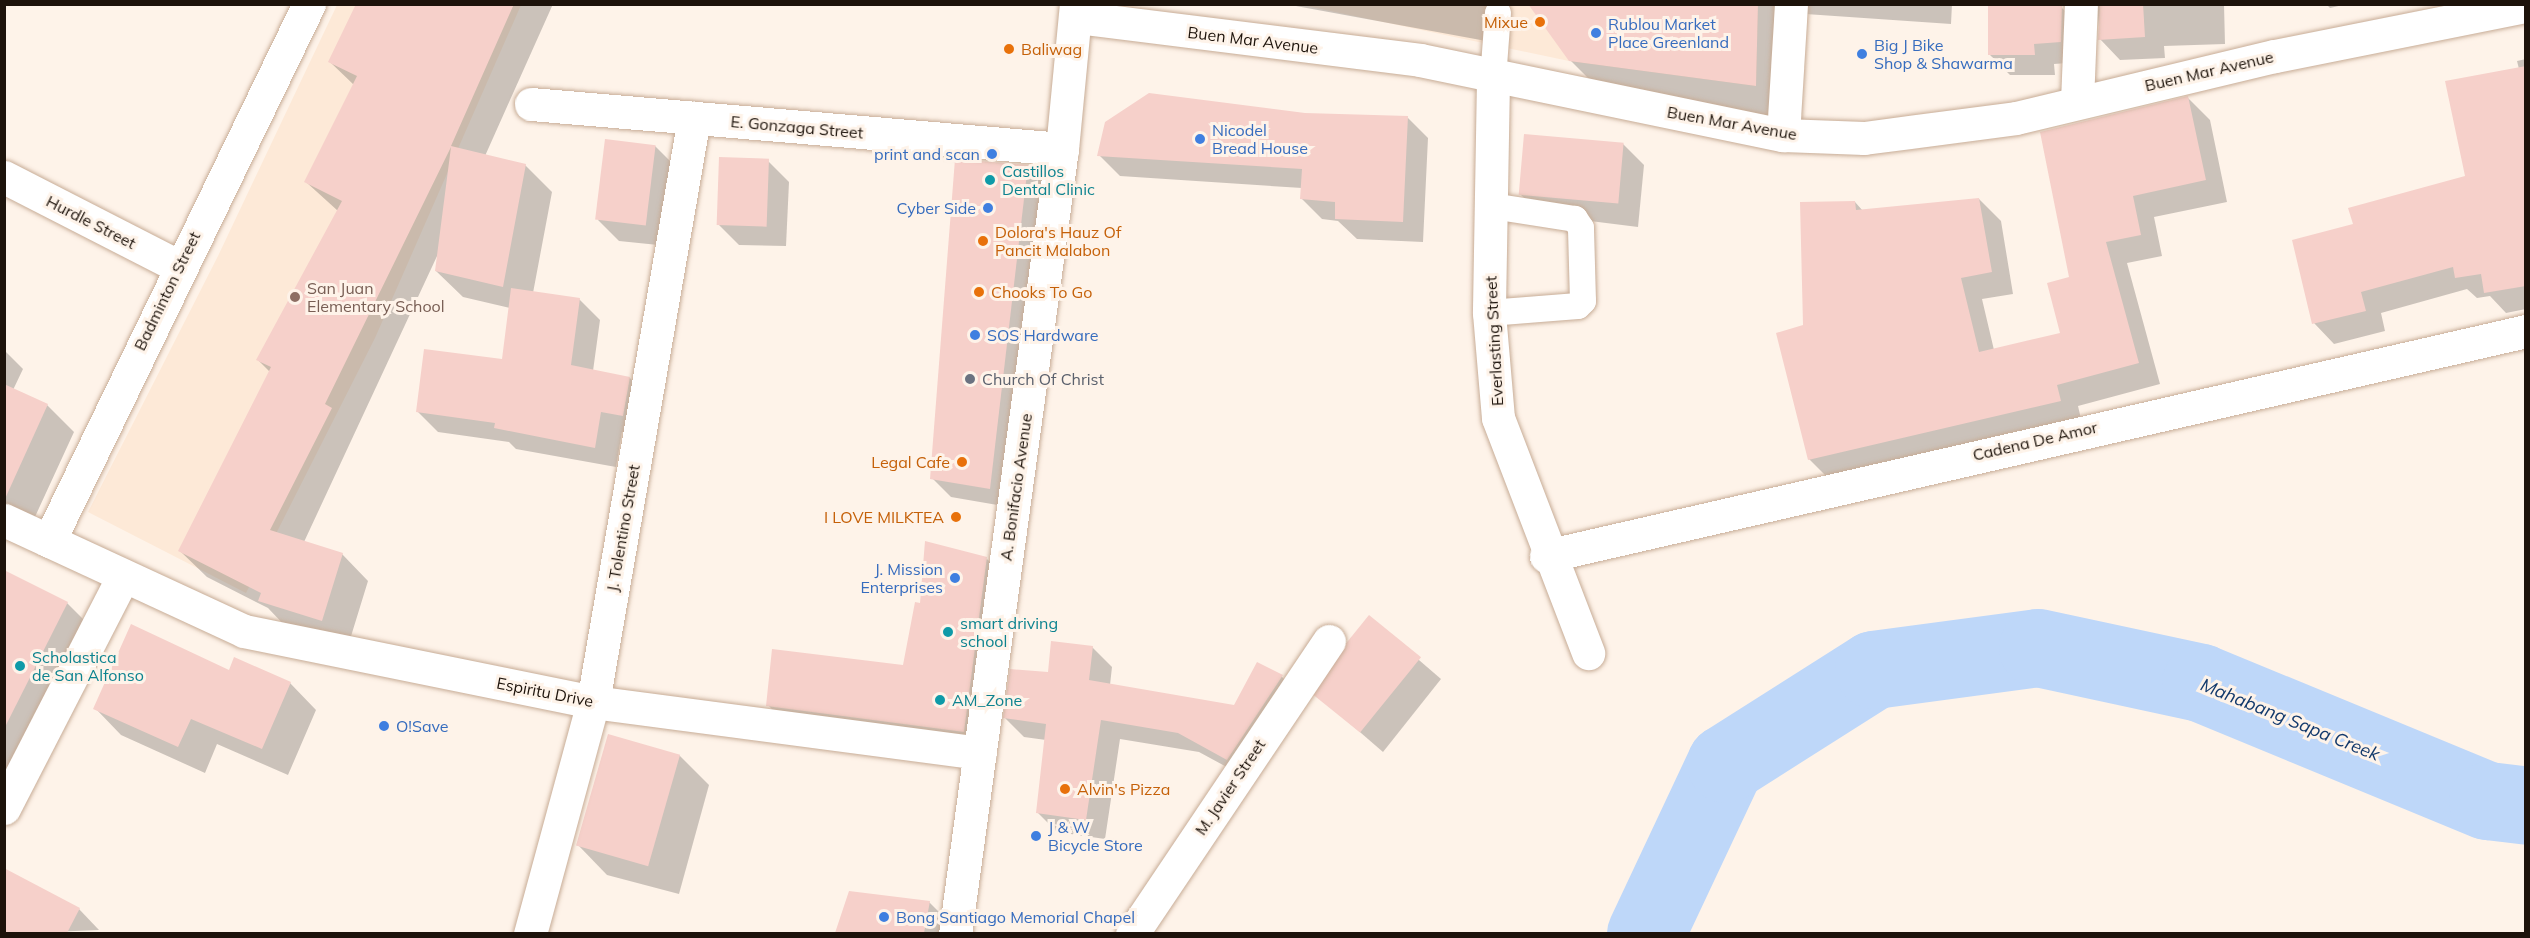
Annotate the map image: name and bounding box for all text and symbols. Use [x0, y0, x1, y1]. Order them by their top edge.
place label: Mixue [1484, 12, 1528, 32]
place label: Rublou Market Place Greenland [1608, 14, 1729, 52]
marker: Mixue [1533, 15, 1547, 29]
street label: Buen Mar Avenue [1187, 22, 1319, 58]
marker: Rublou Market Place Greenland [1589, 26, 1603, 40]
place label: Big J Bike Shop & Shawarma [1874, 35, 2013, 73]
place label: Baliwag [1021, 39, 1082, 59]
marker: Baliwag [1002, 42, 1016, 56]
marker: Big J Bike Shop & Shawarma [1855, 47, 1869, 61]
street label: Buen Mar Avenue [2143, 47, 2275, 95]
street label: Buen Mar Avenue [1666, 102, 1798, 144]
street label: E. Gonzaga Street [730, 112, 864, 142]
place label: Nicodel Bread House [1212, 120, 1308, 158]
marker: Nicodel Bread House [1193, 132, 1207, 146]
place label: print and scan [874, 144, 980, 164]
marker: print and scan [985, 147, 999, 161]
place label: Castillos Dental Clinic [1002, 161, 1095, 199]
marker: Castillos Dental Clinic [983, 173, 997, 187]
street label: Hurdle Street [43, 191, 139, 253]
place label: Cyber Side [897, 198, 976, 218]
marker: Cyber Side [981, 201, 995, 215]
place label: Dolora's Hauz Of Pancit Malabon [995, 222, 1121, 260]
street label: Badminton Street [130, 228, 204, 354]
marker: Dolora's Hauz Of Pancit Malabon [976, 234, 990, 248]
street label: Everlasting Street [1481, 275, 1507, 407]
place label: San Juan Elementary School [307, 278, 445, 316]
place label: Chooks To Go [991, 282, 1092, 302]
marker: Chooks To Go [972, 285, 986, 299]
marker: San Juan Elementary School [288, 290, 302, 304]
place label: SOS Hardware [987, 325, 1098, 345]
marker: SOS Hardware [968, 328, 982, 342]
place label: Church Of Christ [982, 369, 1104, 389]
marker: Church Of Christ [963, 372, 977, 386]
street label: A. Bonifacio Avenue [996, 412, 1036, 562]
street label: Cadena De Amor [1971, 417, 2099, 465]
place label: Legal Cafe [871, 452, 950, 472]
marker: Legal Cafe [955, 455, 969, 469]
street label: J. Tolentino Street [602, 463, 644, 593]
place label: I LOVE MILKTEA [824, 507, 944, 527]
marker: I LOVE MILKTEA [949, 510, 963, 524]
place label: J. Mission Enterprises [860, 559, 943, 597]
marker: J. Mission Enterprises [948, 571, 962, 585]
place label: smart driving school [960, 613, 1058, 651]
marker: smart driving school [941, 625, 955, 639]
place label: Scholastica de San Alfonso [32, 647, 144, 685]
marker: Scholastica de San Alfonso [13, 659, 27, 673]
street label: Espiritu Drive [495, 673, 595, 711]
water label: Mahabang Sapa Creek [2197, 674, 2383, 766]
place label: AM_Zone [952, 690, 1022, 710]
marker: AM_Zone [933, 693, 947, 707]
place label: O!Save [396, 716, 449, 736]
marker: O!Save [377, 719, 391, 733]
street label: M. Javier Street [1191, 735, 1269, 839]
place label: Alvin's Pizza [1077, 779, 1170, 799]
marker: Alvin's Pizza [1058, 782, 1072, 796]
place label: J & W Bicycle Store [1048, 817, 1143, 855]
marker: J & W Bicycle Store [1029, 829, 1043, 843]
place label: Bong Santiago Memorial Chapel [896, 907, 1135, 927]
marker: Bong Santiago Memorial Chapel [877, 910, 891, 924]

